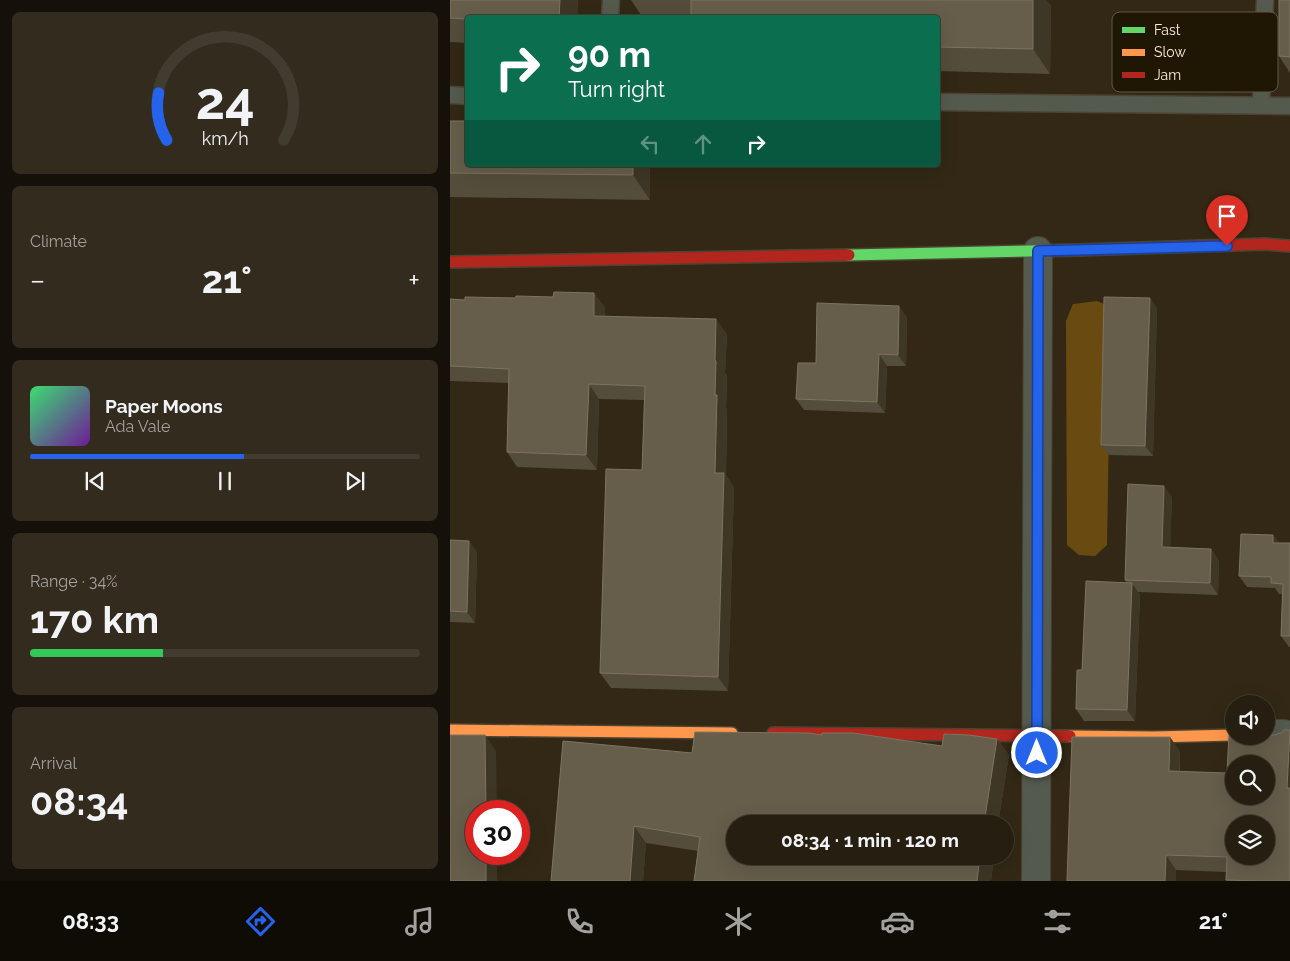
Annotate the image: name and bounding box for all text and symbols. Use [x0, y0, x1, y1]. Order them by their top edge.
legend [1112, 12, 1278, 92]
text: Fast [1154, 22, 1181, 38]
text: 90 m [568, 34, 651, 75]
icon: right [485, 35, 550, 100]
text: Slow [1154, 44, 1186, 60]
text: Jam [1154, 67, 1181, 83]
text: 24 [195, 70, 255, 131]
text: Turn right [568, 76, 665, 102]
text: km/h [201, 128, 249, 149]
icon: left [636, 130, 664, 158]
icon: ahead [689, 130, 717, 158]
icon: right [742, 130, 770, 158]
pin [1206, 195, 1248, 246]
icon: arrive [1213, 202, 1241, 230]
text: Climate [30, 232, 87, 251]
text: 21° [202, 257, 252, 302]
text: − [30, 264, 45, 297]
text: + [408, 264, 420, 297]
text: Paper Moons [105, 395, 223, 417]
text: Ada Vale [105, 417, 170, 436]
icon: previous [81, 467, 109, 495]
icon: pause [211, 467, 239, 495]
icon: next [341, 467, 369, 495]
text: Range · 34% [30, 572, 118, 591]
text: 170 km [30, 597, 159, 642]
map controls [1225, 695, 1275, 865]
button: sound [1225, 695, 1275, 745]
position arrow [1010, 726, 1062, 778]
text: Arrival [30, 754, 77, 773]
button: search [1225, 755, 1275, 805]
text: 08:34 [30, 779, 129, 824]
speed limit sign: 30 [465, 800, 530, 865]
button: layers [1225, 815, 1275, 865]
text: 08:34 · 1 min · 120 m [781, 829, 959, 851]
icon: directions [243, 904, 278, 939]
icon: music [402, 904, 437, 939]
icon: phone [562, 904, 597, 939]
icon: climate [721, 904, 756, 939]
icon: car [880, 904, 915, 939]
icon: filters [1040, 904, 1075, 939]
text: 08:33 [62, 908, 119, 934]
text: 21° [1199, 908, 1228, 934]

